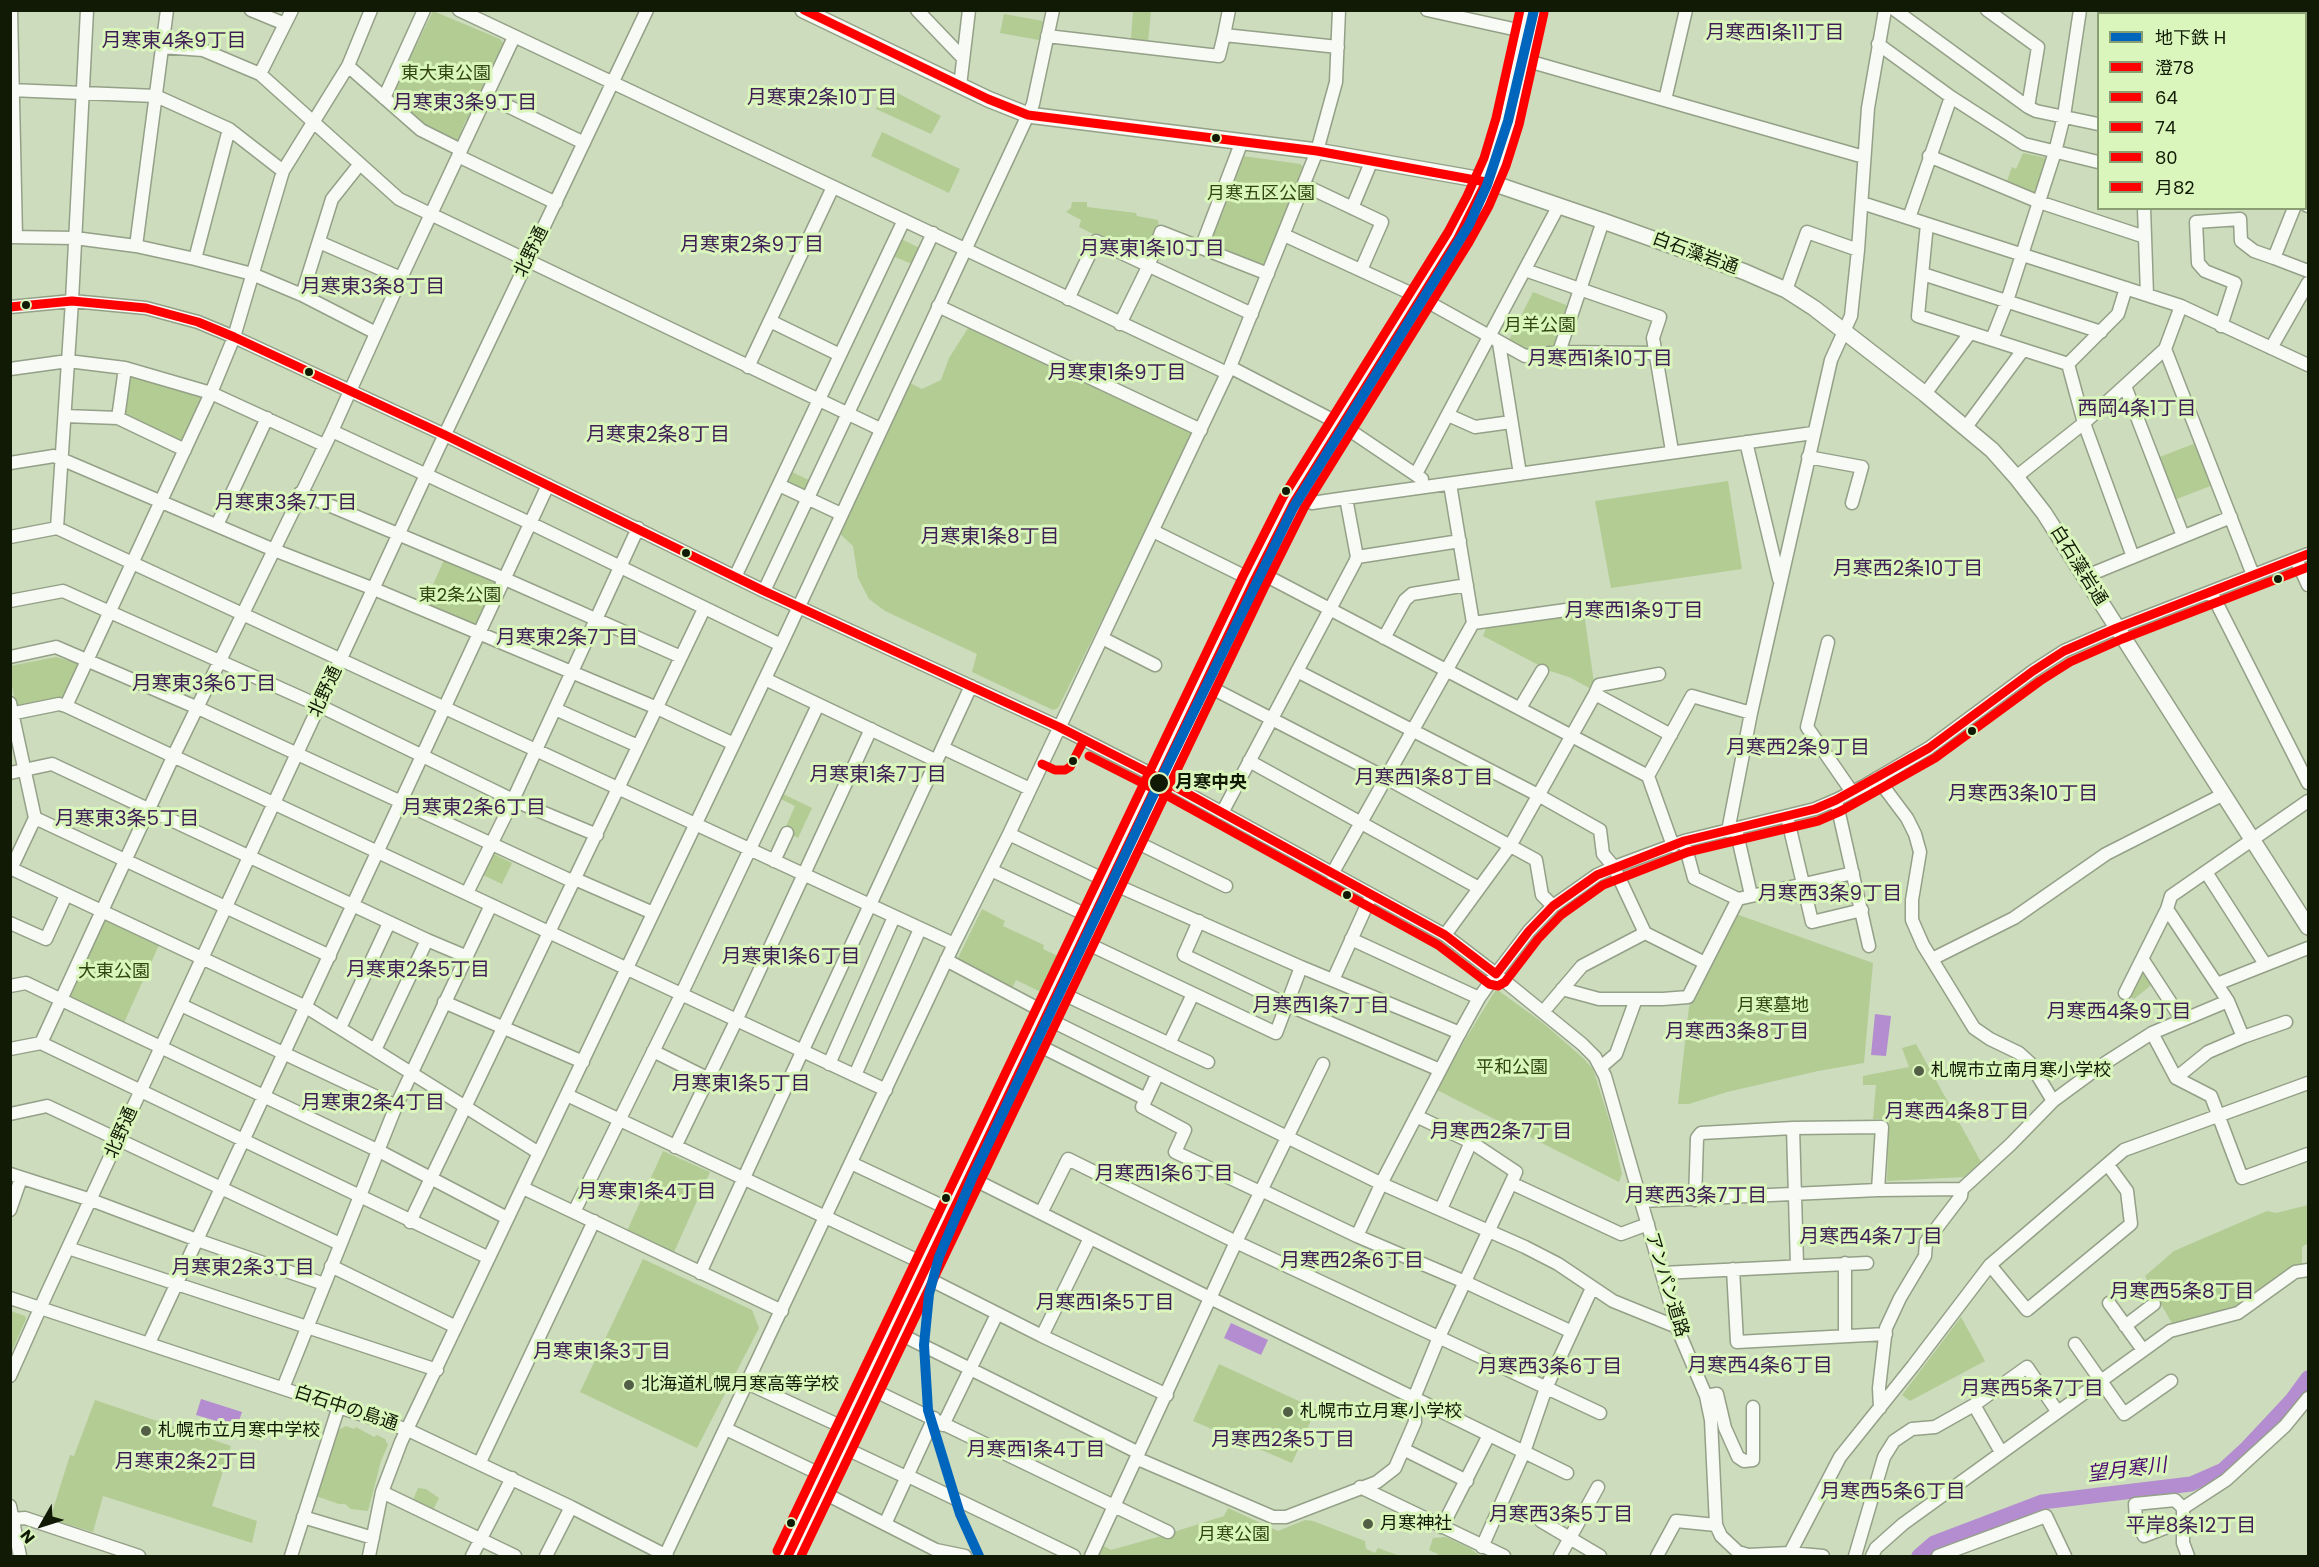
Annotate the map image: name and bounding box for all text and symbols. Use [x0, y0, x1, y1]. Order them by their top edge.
legend [2097, 12, 2307, 210]
district label: 月寒西1条11丁目 [1705, 22, 1845, 46]
text: 地下鉄 H [2155, 25, 2226, 50]
district label: 月寒東4条9丁目 [101, 30, 247, 54]
text: 澄78 [2155, 55, 2194, 80]
park label: 東大東公園 [401, 63, 491, 85]
text: 64 [2155, 85, 2178, 110]
district label: 月寒東2条10丁目 [747, 87, 897, 111]
district label: 月寒東3条9丁目 [393, 92, 537, 116]
text: 74 [2155, 115, 2176, 140]
unlabelled marker [1210, 132, 1222, 144]
text: 80 [2155, 145, 2178, 170]
text: 月82 [2155, 175, 2195, 200]
park label: 月寒五区公園 [1207, 183, 1315, 205]
street label: 北野通 [510, 223, 554, 281]
street label: 白石藻岩通 [1649, 228, 1741, 280]
district label: 月寒東2条9丁目 [680, 234, 824, 258]
district label: 月寒東1条10丁目 [1079, 238, 1225, 262]
district label: 月寒東3条8丁目 [301, 276, 445, 300]
unlabelled marker [20, 299, 32, 311]
park label: 月羊公園 [1504, 315, 1576, 337]
district label: 月寒西1条10丁目 [1527, 348, 1673, 372]
district label: 月寒東1条9丁目 [1048, 362, 1186, 386]
unlabelled marker [303, 366, 315, 378]
district label: 西岡4条1丁目 [2078, 398, 2196, 422]
district label: 月寒東2条8丁目 [586, 424, 730, 448]
unlabelled marker [1280, 485, 1292, 497]
district label: 月寒東3条7丁目 [215, 492, 357, 516]
street label: 白石藻岩通 [2045, 522, 2111, 610]
district label: 月寒東1条8丁目 [920, 526, 1060, 550]
unlabelled marker [680, 547, 692, 559]
district label: 月寒西2条10丁目 [1833, 558, 1983, 582]
unlabelled marker [2272, 573, 2284, 585]
park label: 東2条公園 [419, 585, 501, 607]
district label: 月寒西1条9丁目 [1565, 600, 1703, 624]
district label: 月寒東2条7丁目 [496, 627, 638, 651]
street label: 北野通 [305, 663, 347, 721]
district label: 月寒東3条6丁目 [132, 673, 276, 697]
unlabelled marker [1966, 725, 1978, 737]
district label: 月寒西2条9丁目 [1726, 737, 1870, 761]
unlabelled marker [1067, 755, 1079, 767]
district label: 月寒東1条7丁目 [809, 764, 947, 788]
district label: 月寒西1条8丁目 [1354, 767, 1494, 791]
marker: 月寒中央 [1148, 772, 1170, 794]
place label: 月寒中央 [1175, 772, 1247, 794]
district label: 月寒西3条10丁目 [1948, 783, 2098, 807]
district label: 月寒東2条6丁目 [402, 797, 546, 821]
district label: 月寒東3条5丁目 [55, 808, 199, 832]
district label: 月寒西3条9丁目 [1758, 883, 1902, 907]
unlabelled marker [1341, 889, 1353, 901]
district label: 月寒東1条6丁目 [721, 946, 861, 970]
district label: 月寒東2条5丁目 [346, 959, 490, 983]
park label: 大東公園 [78, 961, 150, 983]
district label: 月寒西1条7丁目 [1252, 995, 1390, 1019]
park label: 月寒墓地 [1737, 995, 1809, 1017]
district label: 月寒西4条9丁目 [2046, 1001, 2192, 1025]
district label: 月寒西3条8丁目 [1665, 1021, 1809, 1045]
park label: 平和公園 [1476, 1057, 1548, 1079]
place label: 札幌市立南月寒小学校 [1931, 1060, 2111, 1082]
marker: 札幌市立南月寒小学校 [1912, 1064, 1926, 1078]
district label: 月寒東1条5丁目 [672, 1073, 810, 1097]
district label: 月寒東2条4丁目 [301, 1092, 445, 1116]
district label: 月寒西4条8丁目 [1884, 1101, 2030, 1125]
street label: 北野通 [101, 1104, 143, 1162]
district label: 月寒西2条7丁目 [1430, 1121, 1572, 1145]
district label: 月寒西1条6丁目 [1094, 1163, 1234, 1187]
district label: 月寒東1条4丁目 [578, 1181, 716, 1205]
district label: 月寒西3条7丁目 [1625, 1185, 1767, 1209]
unlabelled marker [940, 1192, 952, 1204]
district label: 月寒西4条7丁目 [1799, 1226, 1943, 1250]
street label: アンパン道路 [1640, 1230, 1692, 1340]
district label: 月寒西2条6丁目 [1280, 1250, 1424, 1274]
district label: 月寒東2条3丁目 [171, 1257, 315, 1281]
district label: 月寒西5条8丁目 [2109, 1281, 2255, 1305]
district label: 月寒西1条5丁目 [1036, 1292, 1174, 1316]
district label: 月寒東1条3丁目 [533, 1341, 671, 1365]
district label: 月寒西4条6丁目 [1687, 1355, 1833, 1379]
district label: 月寒西3条6丁目 [1478, 1356, 1622, 1380]
place label: 北海道札幌月寒高等学校 [641, 1374, 839, 1396]
marker: 北海道札幌月寒高等学校 [622, 1378, 636, 1392]
district label: 月寒西5条7丁目 [1960, 1378, 2104, 1402]
street label: 白石中の島通 [291, 1382, 401, 1436]
place label: 札幌市立月寒小学校 [1300, 1401, 1462, 1423]
marker: 札幌市立月寒小学校 [1281, 1405, 1295, 1419]
place label: 札幌市立月寒中学校 [158, 1420, 320, 1442]
marker: 札幌市立月寒中学校 [139, 1424, 153, 1438]
district label: 月寒西2条5丁目 [1211, 1429, 1355, 1453]
district label: 月寒西1条4丁目 [967, 1439, 1105, 1463]
district label: 月寒東2条2丁目 [115, 1451, 257, 1475]
water label: 望月寒川 [2086, 1454, 2168, 1488]
district label: 月寒西5条6丁目 [1820, 1481, 1966, 1505]
north arrow [12, 1495, 72, 1555]
district label: 月寒西3条5丁目 [1489, 1504, 1633, 1528]
place label: 月寒神社 [1380, 1513, 1452, 1535]
district label: 平岸8条12丁目 [2126, 1515, 2256, 1539]
unlabelled marker [785, 1517, 797, 1529]
marker: 月寒神社 [1361, 1517, 1375, 1531]
park label: 月寒公園 [1198, 1524, 1270, 1546]
text: N [15, 1525, 40, 1549]

